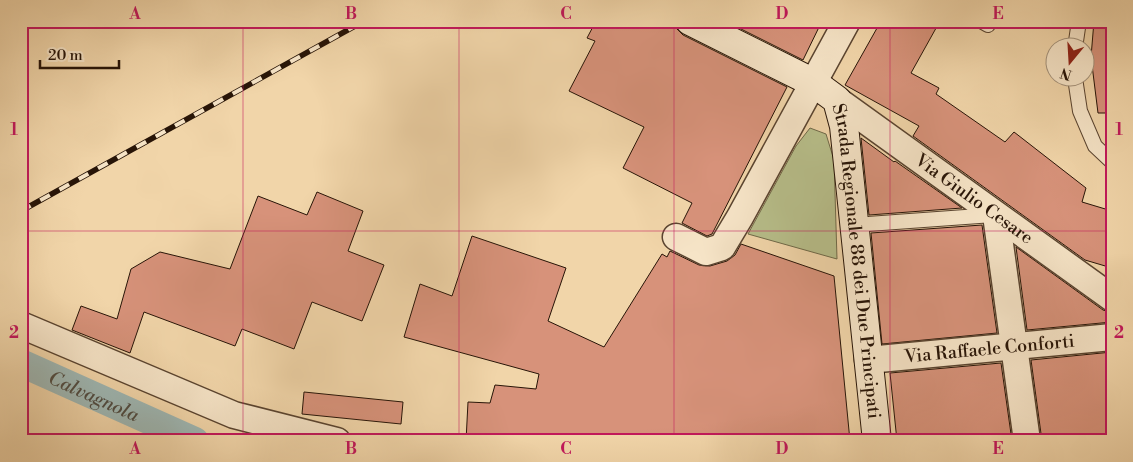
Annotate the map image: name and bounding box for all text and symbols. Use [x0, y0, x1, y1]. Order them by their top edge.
text: A [128, 4, 141, 24]
text: B [345, 4, 357, 24]
text: C [560, 4, 572, 24]
text: D [776, 4, 789, 24]
text: E [992, 4, 1004, 24]
scale bar [40, 38, 119, 70]
north arrow [1046, 38, 1096, 88]
text: 20 m [48, 46, 83, 65]
text: N [1058, 63, 1074, 84]
street label: Strada Regionale 88 dei Due Principati [826, 101, 886, 420]
text: 1 [10, 120, 18, 140]
text: 1 [1115, 120, 1123, 140]
street label: Via Giulio Cesare [909, 148, 1038, 250]
text: 2 [9, 323, 19, 343]
text: 2 [1114, 323, 1124, 343]
street label: Via Raffaele Conforti [902, 330, 1076, 369]
water label: Calvagnola [45, 366, 143, 428]
text: A [128, 439, 141, 459]
text: B [345, 439, 357, 459]
text: C [560, 439, 572, 459]
text: D [776, 439, 789, 459]
text: E [992, 439, 1004, 459]

